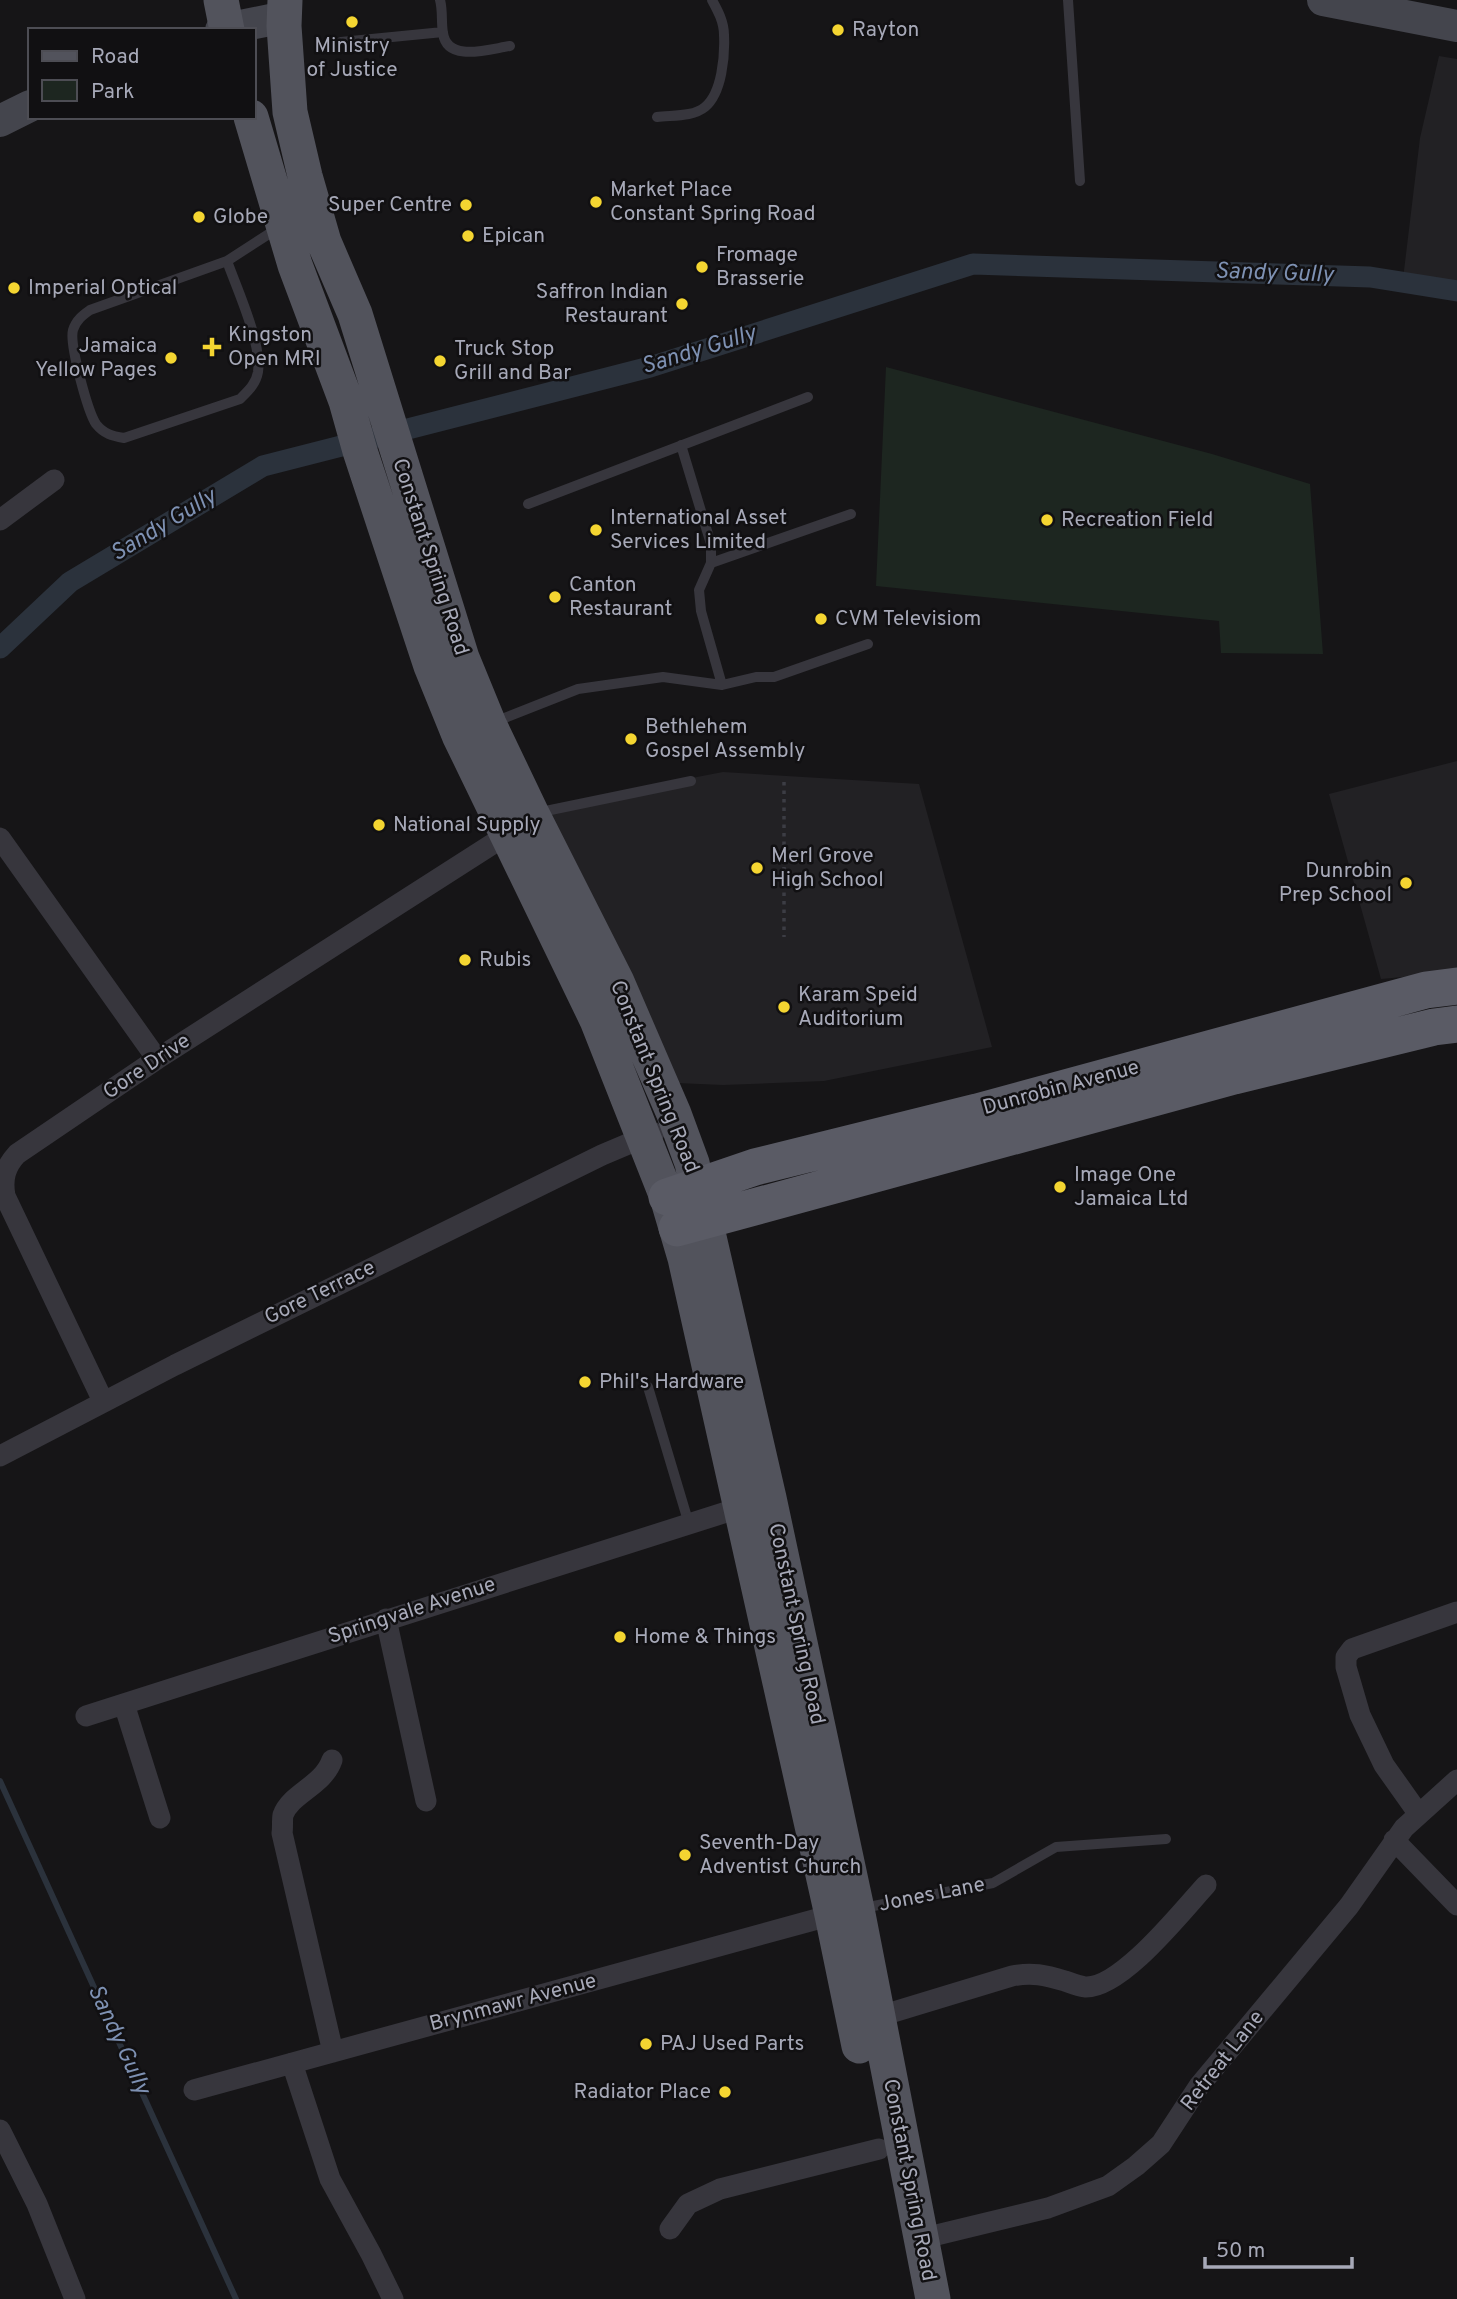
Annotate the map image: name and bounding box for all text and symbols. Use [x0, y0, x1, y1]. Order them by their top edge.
marker: Ministry of Justice [344, 14, 360, 30]
place label: Rayton [852, 17, 919, 44]
marker: Rayton [830, 22, 846, 38]
legend [28, 28, 256, 119]
place label: Ministry of Justice [306, 33, 398, 84]
text: Road [91, 44, 140, 71]
text: Park [91, 79, 134, 106]
place label: Market Place Constant Spring Road [610, 177, 815, 228]
place label: Super Centre [328, 192, 452, 219]
marker: Market Place Constant Spring Road [588, 194, 604, 210]
marker: Super Centre [458, 197, 474, 213]
place label: Globe [213, 204, 268, 231]
marker: Globe [191, 209, 207, 225]
place label: Epican [482, 223, 545, 250]
marker: Epican [460, 228, 476, 244]
place label: Fromage Brasserie [716, 242, 804, 293]
water label: Sandy Gully [1214, 257, 1336, 291]
marker: Fromage Brasserie [694, 259, 710, 275]
place label: Imperial Optical [28, 275, 177, 302]
place label: Saffron Indian Restaurant [536, 279, 668, 330]
marker: Imperial Optical [6, 280, 22, 296]
marker: Saffron Indian Restaurant [674, 296, 690, 312]
water label: Sandy Gully [638, 319, 762, 382]
place label: Kingston Open MRI [228, 322, 321, 373]
place label: Jamaica Yellow Pages [35, 333, 157, 384]
place label: Truck Stop Grill and Bar [454, 336, 571, 387]
marker: Kingston Open MRI [202, 337, 222, 357]
marker: Jamaica Yellow Pages [163, 350, 179, 366]
marker: Truck Stop Grill and Bar [432, 353, 448, 369]
street label: Constant Spring Road [385, 455, 475, 659]
water label: Sandy Gully [106, 482, 224, 569]
place label: International Asset Services Limited [610, 505, 787, 556]
place label: Recreation Field [1061, 507, 1213, 534]
marker: Recreation Field [1039, 512, 1055, 528]
marker: International Asset Services Limited [588, 522, 604, 538]
place label: Canton Restaurant [569, 572, 672, 623]
marker: Canton Restaurant [547, 589, 563, 605]
place label: CVM Televisiom [835, 606, 981, 633]
marker: CVM Televisiom [813, 611, 829, 627]
place label: Bethlehem Gospel Assembly [645, 714, 805, 765]
marker: Bethlehem Gospel Assembly [623, 731, 639, 747]
place label: National Supply [393, 812, 541, 839]
marker: National Supply [371, 817, 387, 833]
place label: Merl Grove High School [771, 843, 884, 894]
place label: Dunrobin Prep School [1279, 858, 1392, 909]
marker: Merl Grove High School [749, 860, 765, 876]
marker: Dunrobin Prep School [1398, 875, 1414, 891]
place label: Rubis [479, 947, 531, 974]
marker: Rubis [457, 952, 473, 968]
street label: Constant Spring Road [603, 977, 705, 1177]
place label: Karam Speid Auditorium [798, 982, 918, 1033]
marker: Karam Speid Auditorium [776, 999, 792, 1015]
street label: Gore Drive [98, 1028, 196, 1106]
street label: Dunrobin Avenue [980, 1054, 1142, 1122]
place label: Image One Jamaica Ltd [1074, 1162, 1188, 1213]
marker: Image One Jamaica Ltd [1052, 1179, 1068, 1195]
street label: Gore Terrace [260, 1255, 380, 1331]
place label: Phil's Hardware [599, 1369, 744, 1396]
marker: Phil's Hardware [577, 1374, 593, 1390]
street label: Constant Spring Road [761, 1521, 831, 1727]
street label: Springvale Avenue [325, 1571, 499, 1651]
place label: Home & Things [634, 1624, 776, 1651]
marker: Home & Things [612, 1629, 628, 1645]
place label: Seventh-Day Adventist Church [699, 1830, 861, 1881]
marker: Seventh-Day Adventist Church [677, 1847, 693, 1863]
street label: Jones Lane [877, 1871, 987, 1919]
street label: Brynmawr Avenue [427, 1968, 599, 2038]
water label: Sandy Gully [80, 1980, 157, 2102]
street label: Retreat Lane [1175, 2005, 1271, 2117]
place label: PAJ Used Parts [660, 2031, 804, 2058]
marker: PAJ Used Parts [638, 2036, 654, 2052]
street label: Constant Spring Road [876, 2077, 942, 2283]
place label: Radiator Place [574, 2079, 711, 2106]
marker: Radiator Place [717, 2084, 733, 2100]
scale bar [1205, 2226, 1352, 2270]
text: 50 m [1216, 2238, 1265, 2265]

